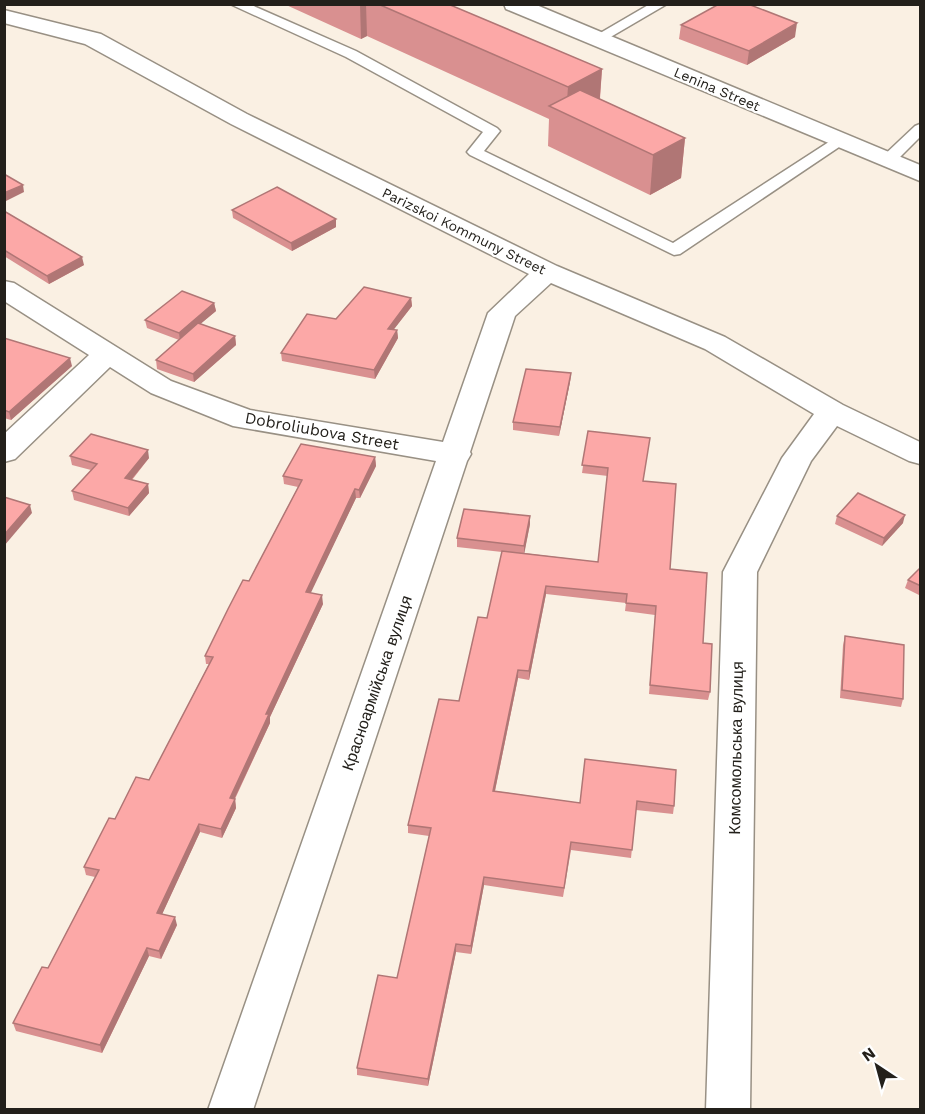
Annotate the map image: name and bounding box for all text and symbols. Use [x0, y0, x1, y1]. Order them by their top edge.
street label: Lenina Street [672, 64, 763, 114]
street label: Parizskoi Kommuny Street [380, 184, 548, 278]
street label: Dobroliubova Street [243, 408, 401, 454]
street label: Красноармійська вулиця [338, 593, 416, 773]
street label: Комсомольська вулиця [725, 661, 747, 835]
north arrow [847, 1036, 907, 1096]
text: N [858, 1043, 879, 1065]

